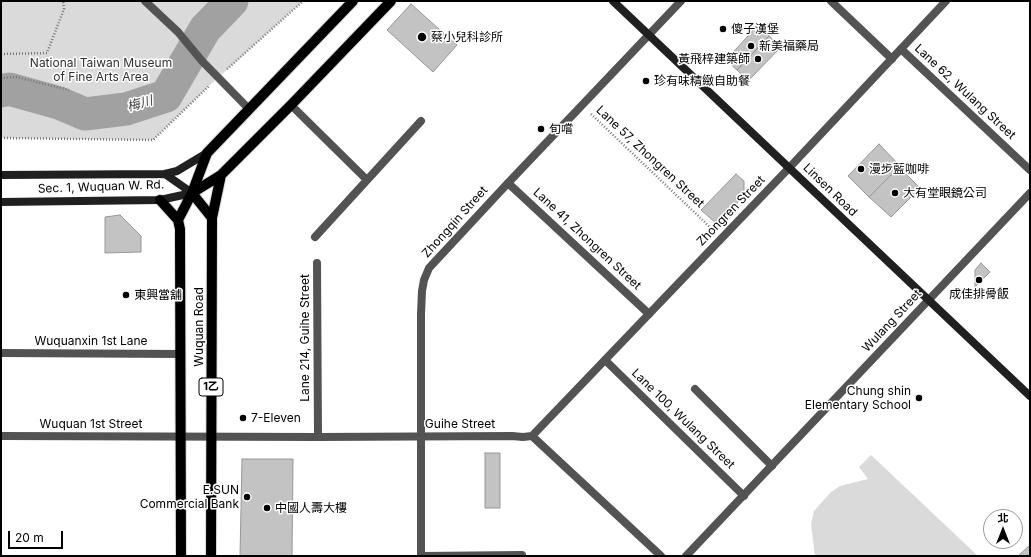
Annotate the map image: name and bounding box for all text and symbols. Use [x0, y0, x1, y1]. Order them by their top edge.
place label: 傻子漢堡 [731, 22, 779, 36]
marker: 傻子漢堡 [718, 24, 728, 34]
place label: 蔡小兒科診所 [431, 30, 503, 44]
marker: 蔡小兒科診所 [416, 31, 428, 43]
place label: 新美福藥局 [759, 39, 819, 53]
marker: 新美福藥局 [746, 41, 756, 51]
street label: Lane 62, Wulang Street [912, 41, 1018, 143]
place label: 黃飛梓建築師 [678, 52, 750, 66]
marker: 黃飛梓建築師 [753, 54, 763, 64]
park label: National Taiwan Museum of Fine Arts Area [30, 56, 172, 84]
place label: 珍有味精緻自助餐 [654, 74, 750, 88]
marker: 珍有味精緻自助餐 [641, 76, 651, 86]
water label: 梅川 [125, 93, 155, 115]
street label: Lane 57, Zhongren Street [593, 103, 707, 211]
place label: 旬嚐 [549, 122, 573, 136]
marker: 旬嚐 [536, 124, 546, 134]
street label: Linsen Road [800, 161, 860, 219]
place label: 漫步藍咖啡 [869, 162, 929, 176]
marker: 漫步藍咖啡 [856, 164, 866, 174]
street label: Zhongren Street [694, 173, 768, 249]
street label: Sec. 1, Wuquan W. Rd. [38, 178, 164, 196]
street label: Zhongqin Street [419, 183, 491, 261]
street label: Lane 41, Zhongren Street [530, 185, 644, 293]
place label: 大有堂眼鏡公司 [903, 186, 987, 200]
marker: 大有堂眼鏡公司 [890, 188, 900, 198]
street label: Lane 214, Guihe Street [298, 274, 312, 402]
marker: 成佳排骨飯 [974, 275, 984, 285]
street label: Wuquan Road [192, 287, 206, 367]
street label: Wulang Street [859, 287, 925, 355]
place label: 成佳排骨飯 [949, 287, 1009, 301]
place label: 東興當舖 [134, 288, 182, 302]
marker: 東興當舖 [121, 290, 131, 300]
street label: Wuquanxin 1st Lane [34, 334, 148, 348]
street label: Lane 100, Wulang Street [628, 366, 738, 472]
road number: 1乙 [199, 378, 223, 396]
place label: Chung shin Elementary School [805, 384, 911, 412]
marker: Chung shin Elementary School [914, 393, 924, 403]
place label: 7-Eleven [251, 411, 301, 425]
marker: 7-Eleven [238, 413, 248, 423]
street label: Wuquan 1st Street [40, 417, 142, 431]
street label: Guihe Street [425, 417, 495, 431]
place label: E.SUN Commercial Bank [140, 483, 239, 511]
marker: E.SUN Commercial Bank [242, 492, 252, 502]
place label: 中國人壽大樓 [275, 501, 347, 515]
marker: 中國人壽大樓 [262, 503, 272, 513]
north arrow [983, 509, 1023, 549]
text: 北 [998, 511, 1009, 525]
scale bar [10, 523, 65, 549]
text: 20 m [15, 530, 44, 545]

